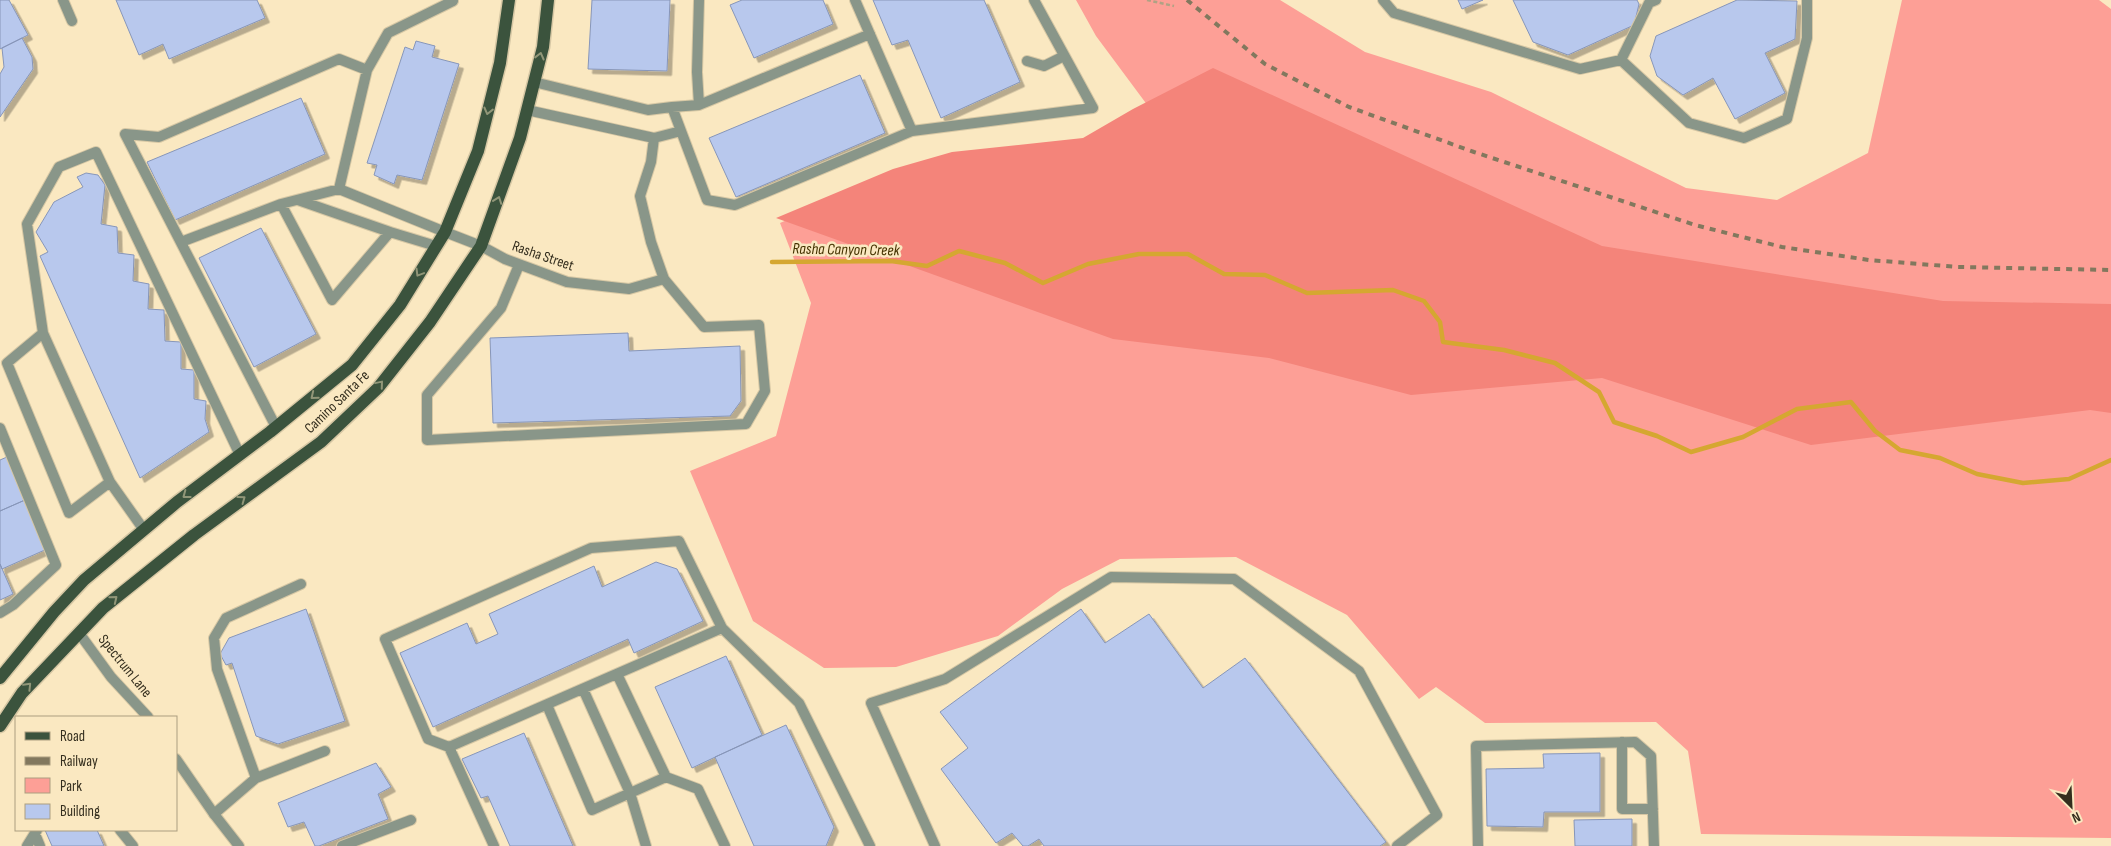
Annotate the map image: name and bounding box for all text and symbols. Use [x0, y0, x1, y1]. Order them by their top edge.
one-way arrow [534, 52, 545, 61]
one-way arrow [483, 106, 494, 115]
one-way arrow [492, 197, 502, 205]
street label: Rasha Street [510, 237, 577, 276]
water label: Rasha Canyon Creek [792, 240, 901, 260]
one-way arrow [416, 268, 426, 277]
street label: Camino Santa Fe [300, 366, 374, 438]
one-way arrow [375, 381, 384, 390]
one-way arrow [311, 390, 320, 399]
one-way arrow [183, 490, 192, 498]
one-way arrow [237, 496, 246, 505]
one-way arrow [108, 596, 117, 604]
street label: Spectrum Lane [94, 631, 156, 701]
one-way arrow [22, 683, 31, 692]
legend [15, 716, 178, 831]
text: Road [60, 727, 85, 746]
text: Railway [60, 752, 98, 771]
text: Park [60, 777, 82, 796]
north arrow [2046, 781, 2096, 831]
text: Building [60, 802, 100, 821]
text: N [2069, 808, 2083, 827]

